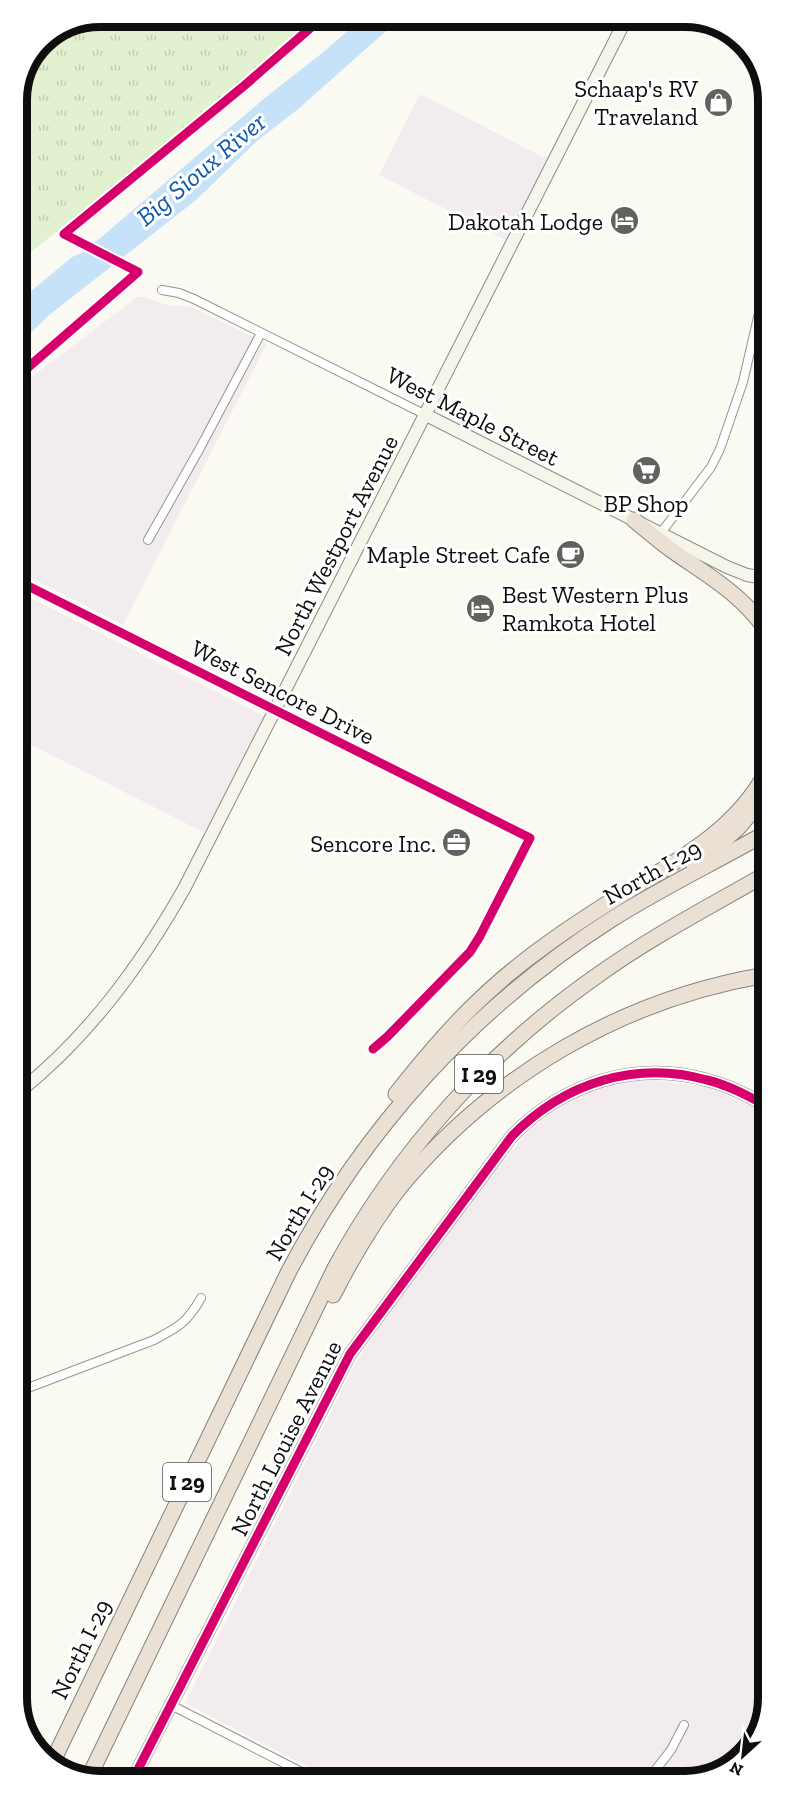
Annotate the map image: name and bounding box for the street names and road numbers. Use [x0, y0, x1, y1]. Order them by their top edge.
street label: West Maple Street [382, 360, 564, 472]
street label: North Westport Avenue [268, 430, 404, 660]
street label: West Sencore Drive [186, 633, 380, 751]
street label: North I-29 [598, 833, 706, 911]
road number: I 29 [455, 1055, 503, 1093]
street label: North I-29 [259, 1159, 339, 1265]
street label: North Louise Avenue [224, 1336, 348, 1540]
road number: I 29 [163, 1463, 211, 1501]
street label: North I-29 [44, 1594, 118, 1704]

